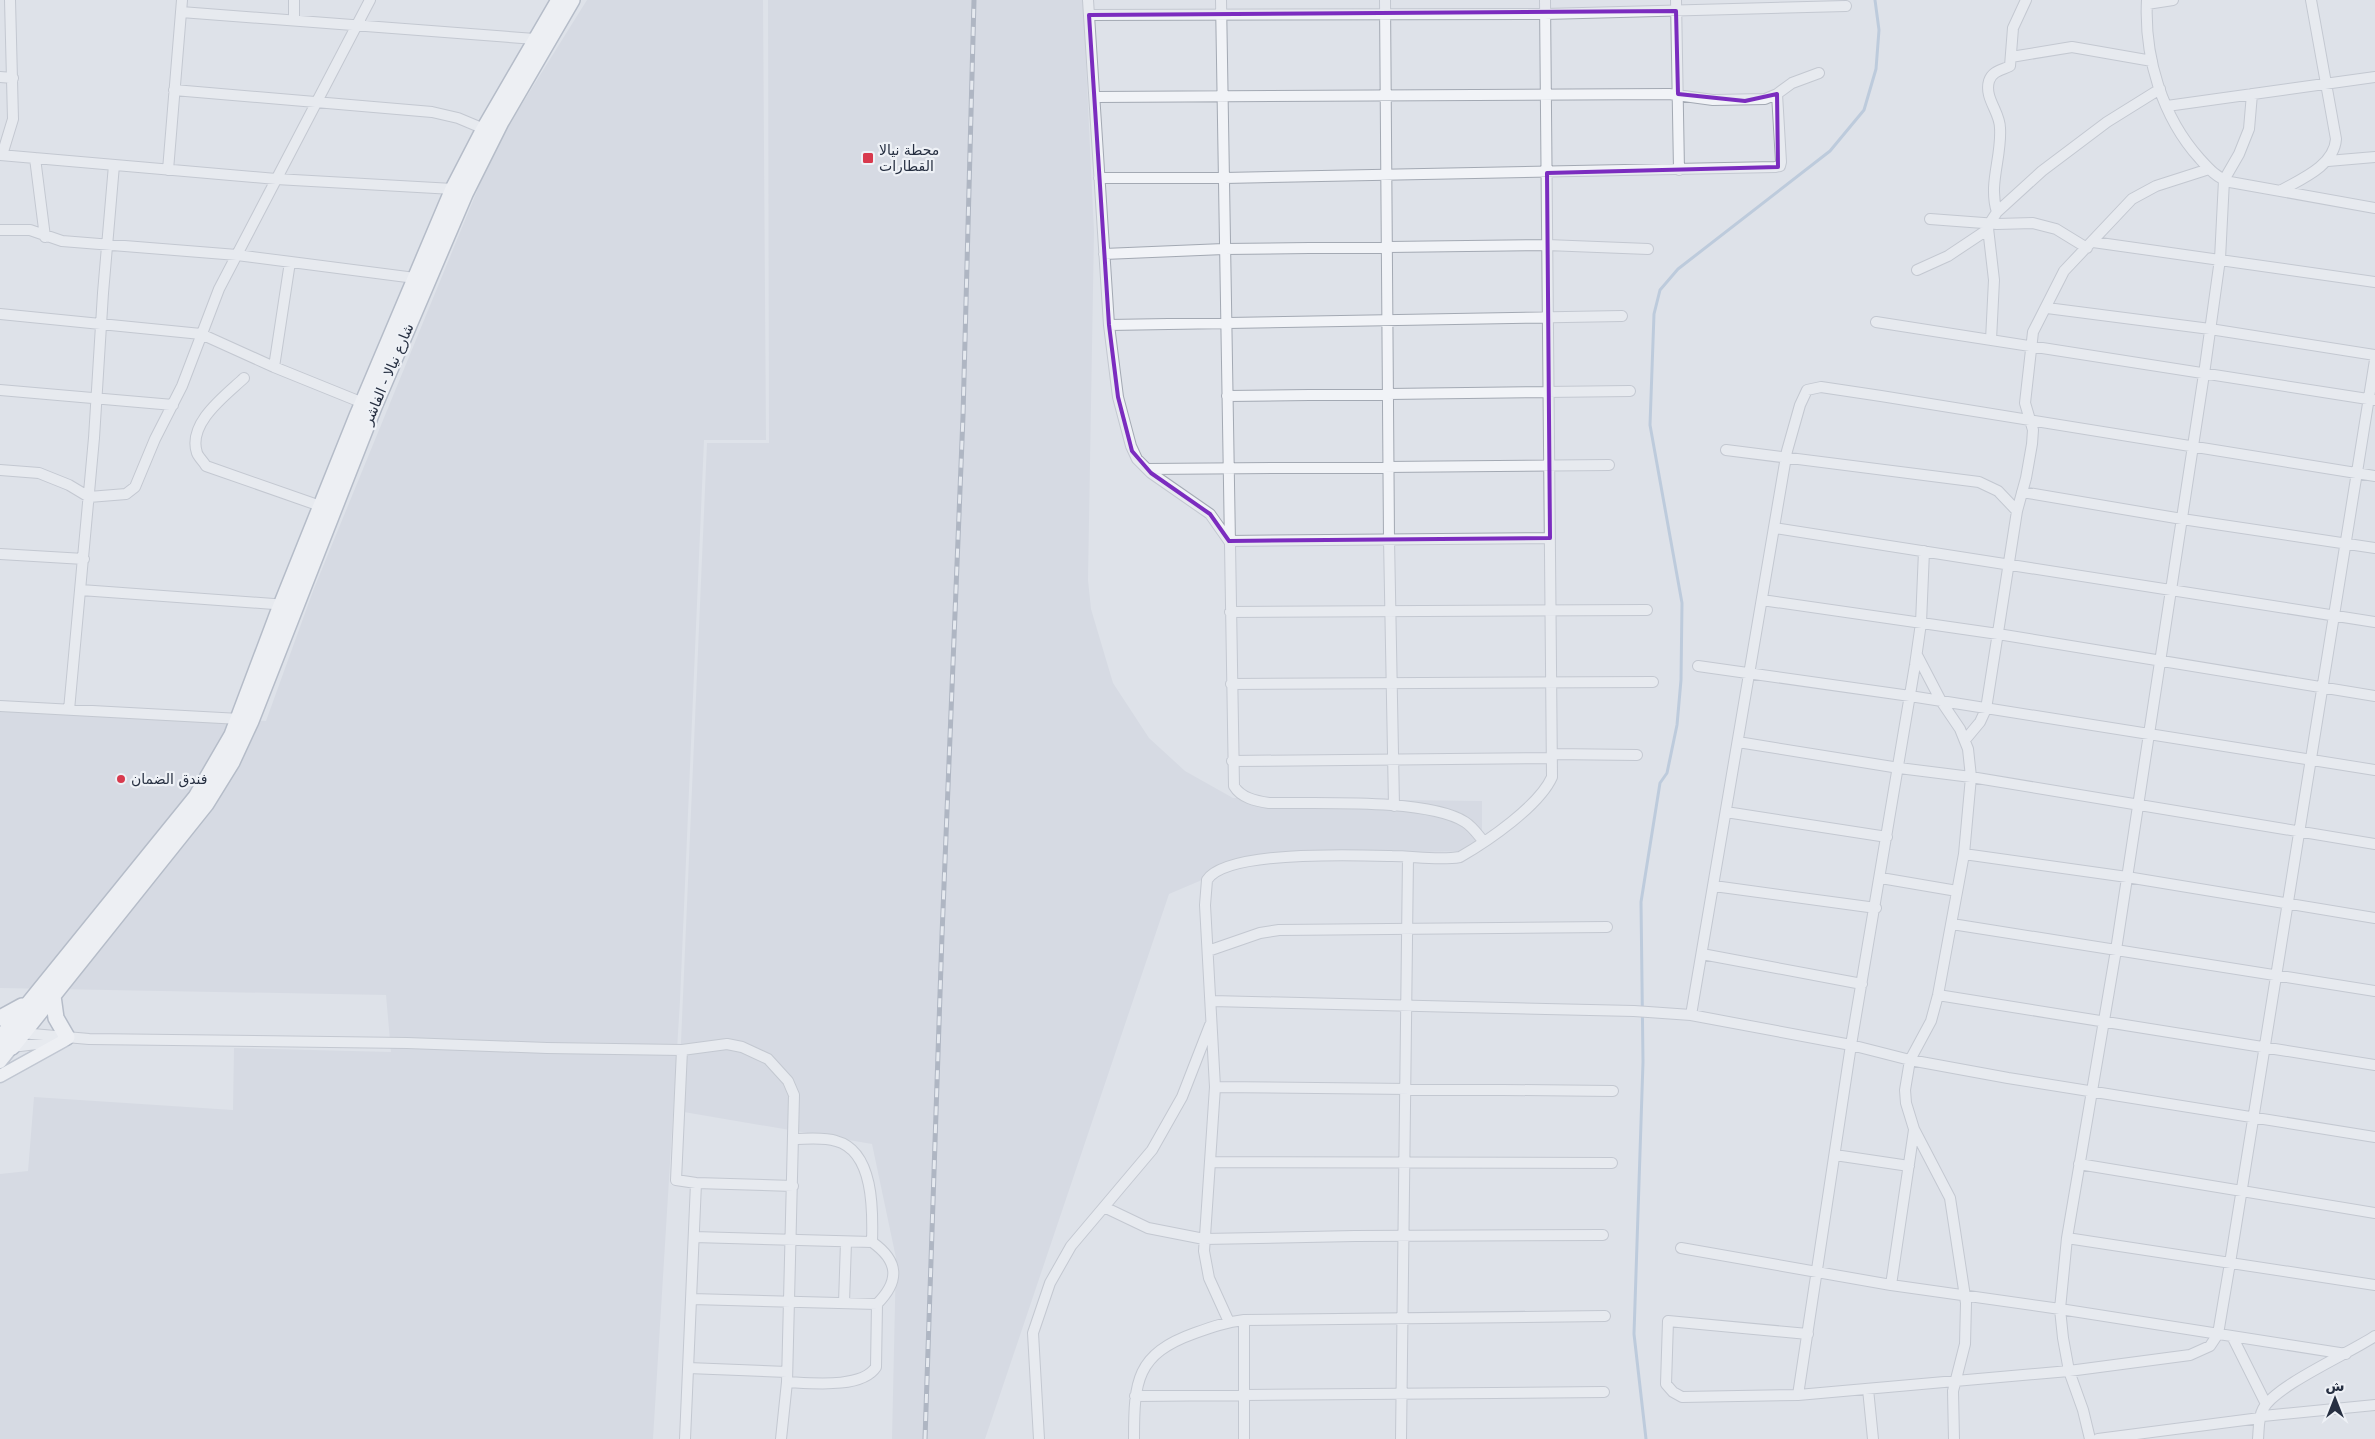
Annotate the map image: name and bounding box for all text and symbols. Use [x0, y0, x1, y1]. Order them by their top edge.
place label: محطة نيالا القطارات [879, 142, 939, 175]
marker: محطة نيالا القطارات [861, 151, 875, 165]
street label: شارع نيالا - الفاشر [359, 321, 418, 429]
place label: فندق الضمان [131, 771, 208, 788]
marker: فندق الضمان [115, 773, 127, 785]
north arrow [2310, 1374, 2360, 1424]
text: ش [2325, 1378, 2345, 1394]

